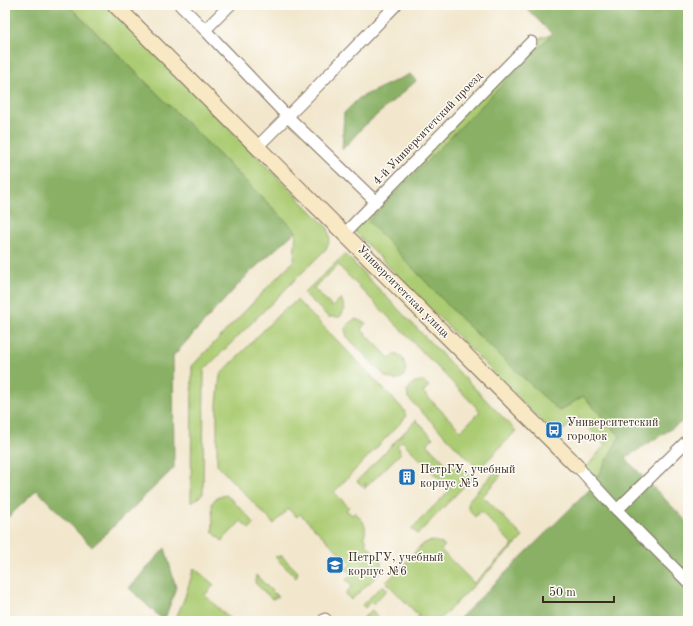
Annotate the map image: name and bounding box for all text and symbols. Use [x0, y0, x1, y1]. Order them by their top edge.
street label: 4-й Университетский проезд [371, 70, 485, 188]
street label: Университетская улица [355, 244, 451, 340]
place label: Университетский городок [567, 417, 658, 443]
bus stop icon: Университетский городок [544, 420, 564, 440]
place label: ПетрГУ, учебный корпус №5 [420, 464, 515, 490]
building icon: ПетрГУ, учебный корпус №5 [397, 467, 417, 487]
place label: ПетрГУ, учебный корпус №6 [348, 552, 443, 578]
school or university icon: ПетрГУ, учебный корпус №6 [325, 555, 345, 575]
scale bar [543, 578, 614, 604]
text: 50 m [549, 586, 576, 599]

